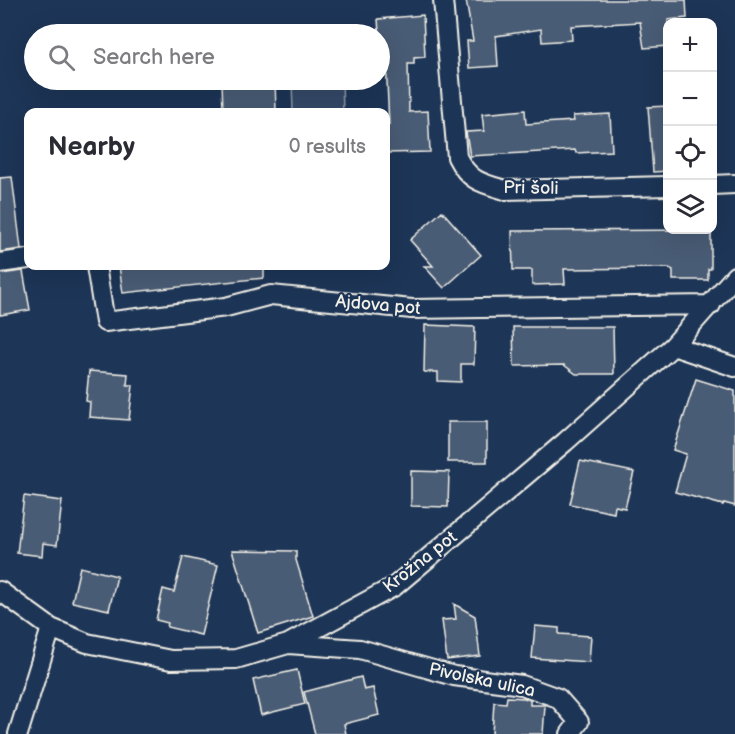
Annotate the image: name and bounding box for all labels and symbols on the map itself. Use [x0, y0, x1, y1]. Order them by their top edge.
street label: Pri šoli [503, 177, 559, 199]
street label: Ajdova pot [335, 291, 422, 319]
street label: Krožna pot [379, 526, 462, 597]
street label: Pivolska ulica [427, 658, 537, 702]

